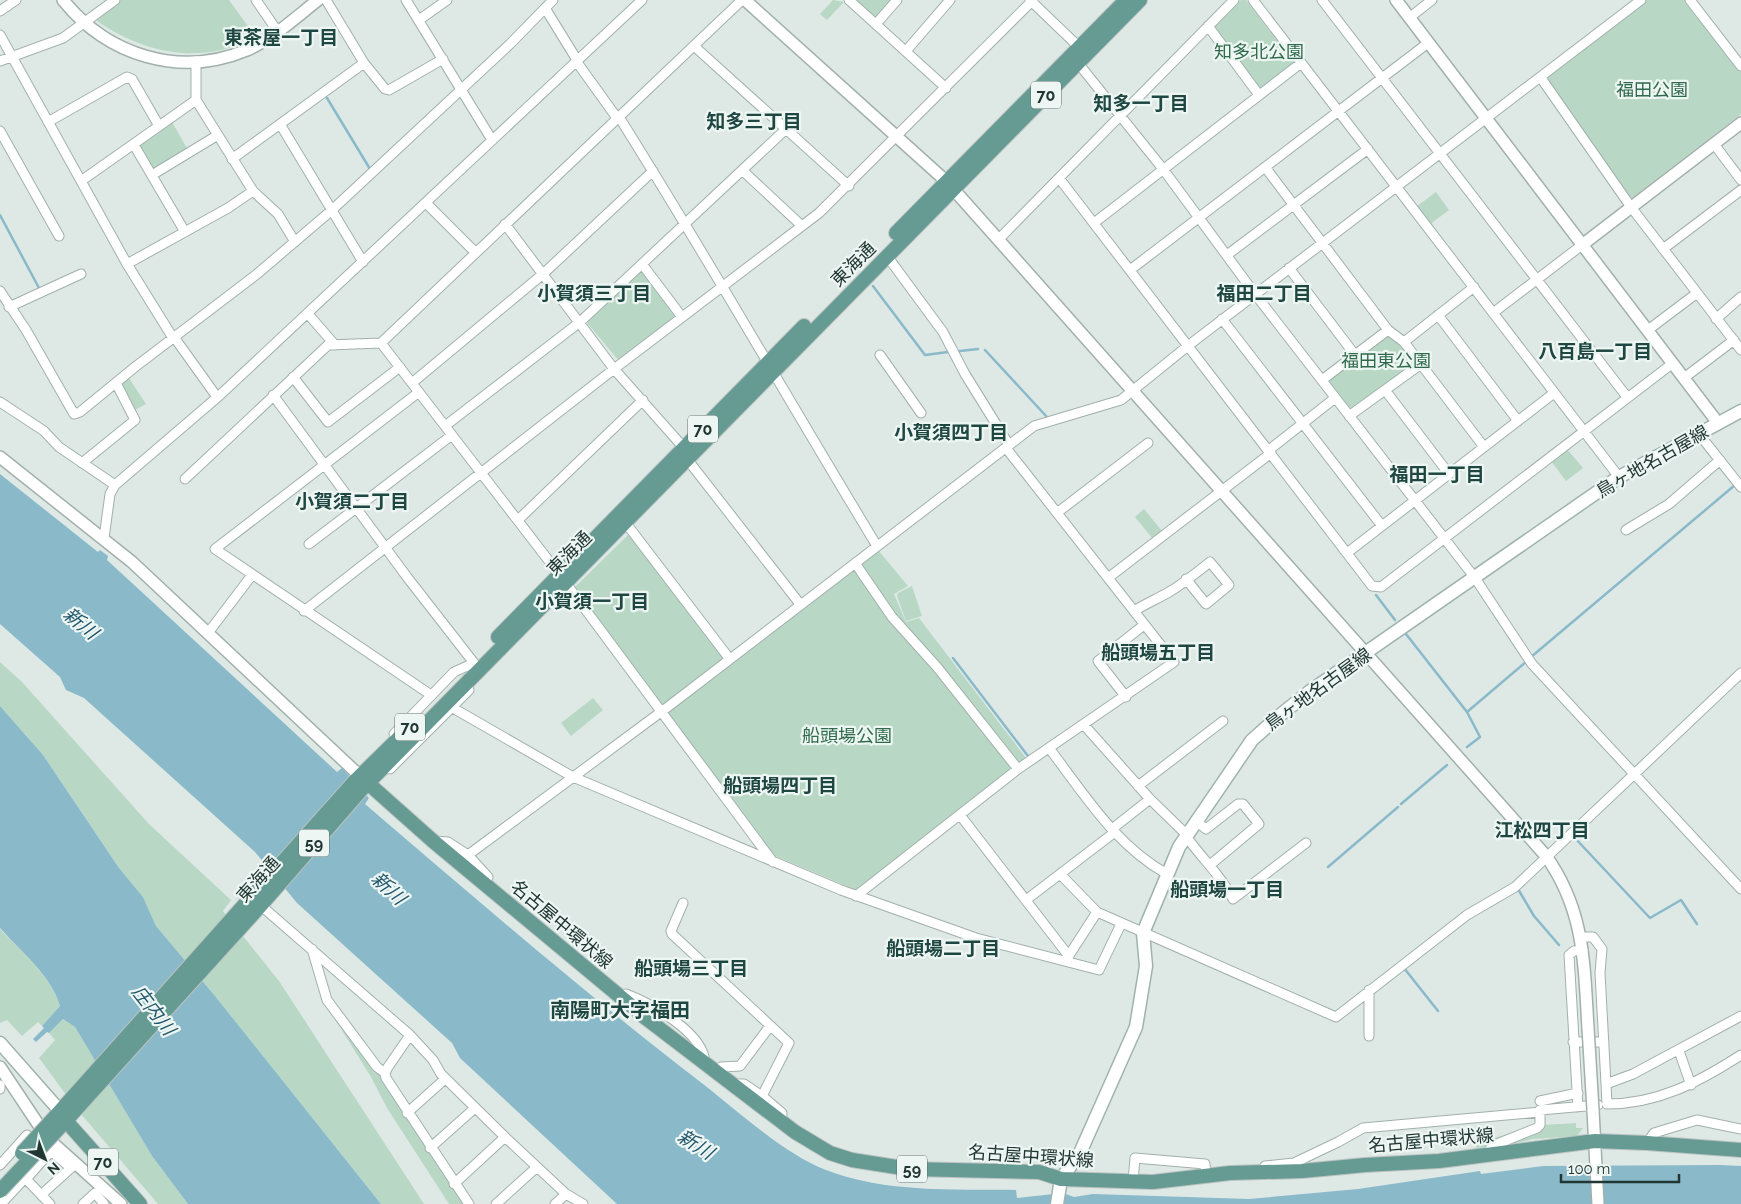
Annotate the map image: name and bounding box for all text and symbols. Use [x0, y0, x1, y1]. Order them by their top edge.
district label: 東茶屋一丁目 [224, 26, 338, 48]
park label: 知多北公園 [1214, 41, 1304, 62]
park label: 福田公園 [1616, 79, 1688, 100]
road number: 70 [1031, 82, 1061, 108]
district label: 知多一丁目 [1093, 92, 1189, 114]
district label: 知多三丁目 [706, 110, 802, 132]
street label: 東海通 [826, 237, 880, 291]
district label: 小賀須三丁目 [537, 282, 651, 304]
district label: 福田二丁目 [1216, 282, 1312, 304]
district label: 八百島一丁目 [1538, 340, 1652, 362]
park label: 福田東公園 [1341, 350, 1431, 371]
road number: 70 [688, 416, 718, 442]
street label: 鳥ヶ地名古屋線 [1592, 420, 1712, 502]
district label: 小賀須四丁目 [894, 421, 1008, 443]
district label: 福田一丁目 [1389, 463, 1485, 485]
district label: 小賀須二丁目 [295, 490, 409, 512]
street label: 東海通 [542, 526, 596, 580]
district label: 小賀須一丁目 [535, 590, 649, 612]
water label: 新川 [59, 602, 104, 645]
district label: 船頭場五丁目 [1101, 641, 1215, 663]
street label: 鳥ヶ地名古屋線 [1261, 643, 1375, 735]
road number: 70 [395, 714, 425, 740]
park label: 船頭場公園 [802, 725, 892, 746]
district label: 船頭場四丁目 [723, 774, 837, 796]
district label: 江松四丁目 [1494, 819, 1590, 841]
road number: 59 [299, 830, 329, 856]
street label: 東海通 [232, 852, 284, 906]
water label: 新川 [368, 867, 412, 910]
street label: 名古屋中環状線 [507, 875, 617, 973]
district label: 船頭場一丁目 [1170, 878, 1284, 900]
district label: 船頭場二丁目 [886, 937, 1000, 959]
district label: 船頭場三丁目 [634, 957, 748, 979]
water label: 庄内川 [128, 981, 181, 1041]
district label: 南陽町大字福田 [550, 998, 690, 1022]
street label: 名古屋中環状線 [1367, 1124, 1495, 1156]
water label: 新川 [674, 1125, 720, 1164]
north arrow [20, 1134, 70, 1184]
street label: 名古屋中環状線 [967, 1141, 1095, 1171]
road number: 70 [88, 1148, 118, 1176]
scale bar [1561, 1152, 1678, 1184]
road number: 59 [897, 1156, 927, 1182]
text: N [44, 1159, 63, 1178]
text: 100 m [1568, 1160, 1610, 1178]

